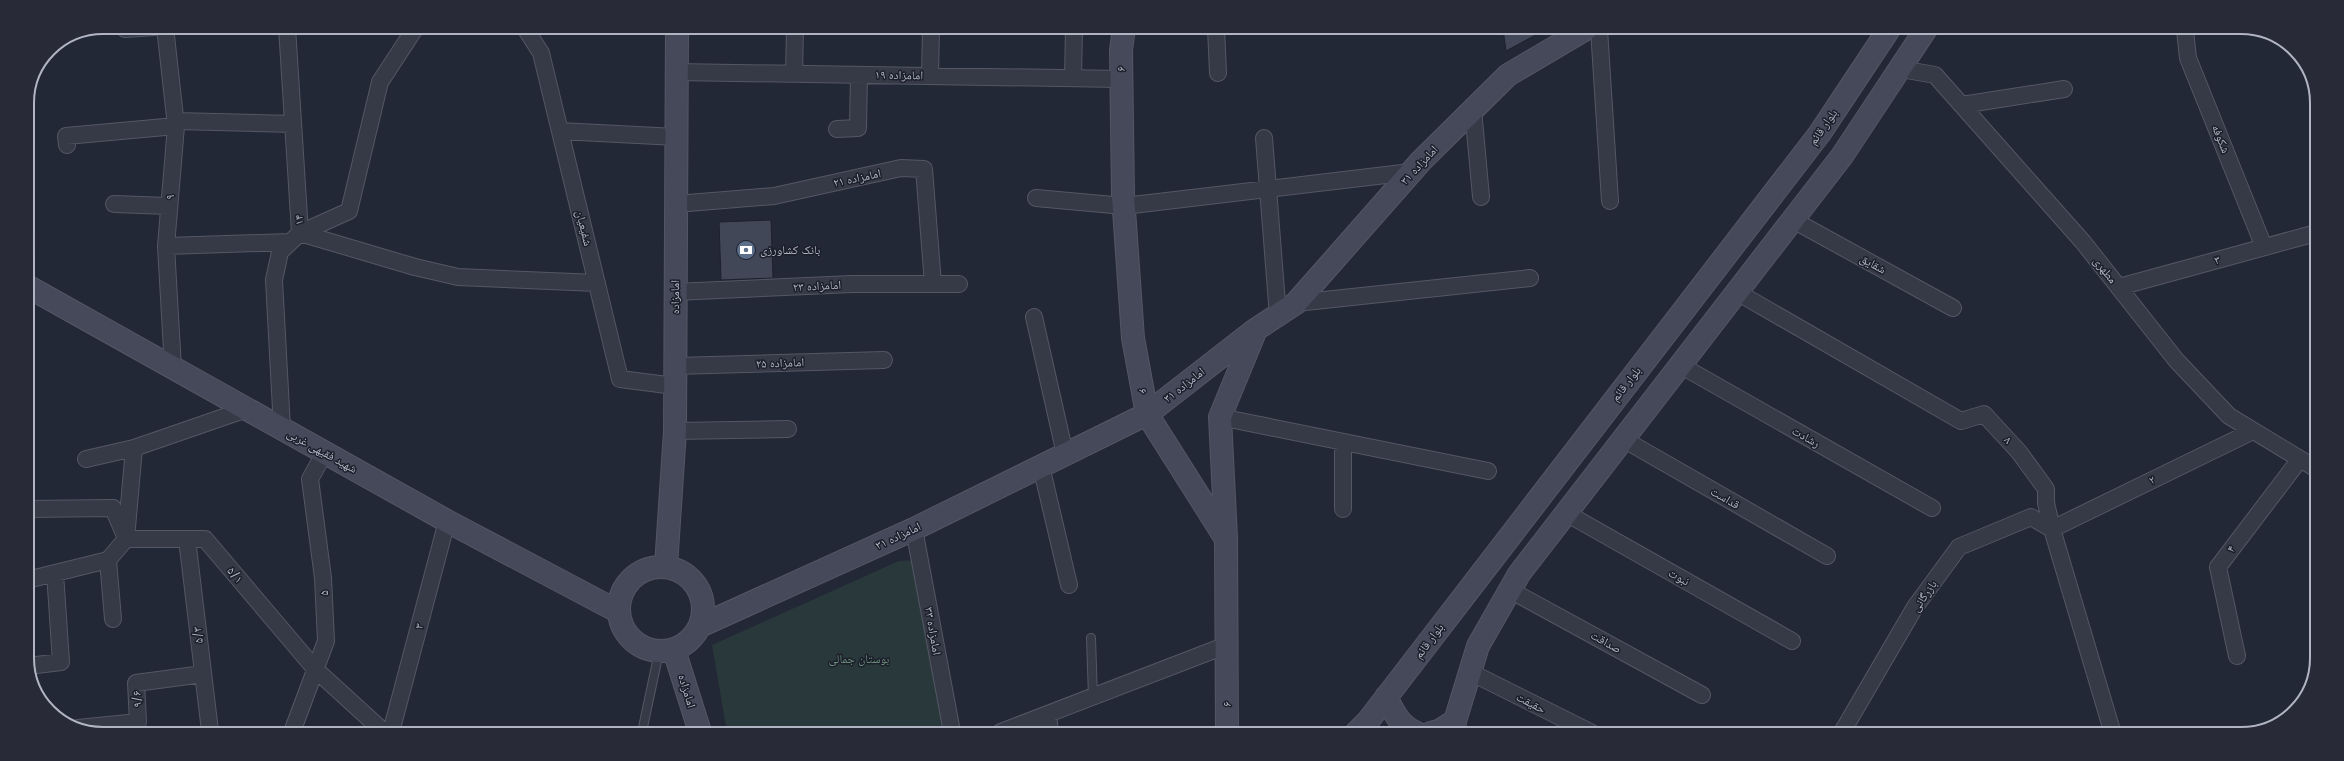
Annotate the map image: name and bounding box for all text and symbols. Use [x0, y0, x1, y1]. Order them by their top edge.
street label: ۶ [1114, 66, 1128, 72]
street label: امامزاده ۱۹ [875, 68, 923, 82]
street label: بلوار قائم [1806, 106, 1841, 148]
street label: شکوفه [2209, 123, 2233, 155]
street label: امامزاده ۳۱ [1397, 142, 1441, 187]
street label: امامزاده ۲۱ [832, 166, 882, 190]
street label: ۹ [163, 194, 177, 200]
street label: شفیعیان [573, 209, 595, 247]
street label: ۱۴ [292, 214, 306, 226]
bank icon: بانک کشاورزی [735, 239, 757, 261]
place label: بانک کشاورزی [760, 243, 820, 257]
street label: شقایق [1858, 251, 1888, 277]
street label: ۳ [2213, 253, 2221, 267]
street label: مطهری [2090, 254, 2120, 286]
street label: امامزاده ۲۳ [792, 278, 842, 294]
street label: امامزاده [668, 280, 682, 314]
street label: امامزاده ۲۵ [756, 355, 805, 371]
street label: بلوار قائم [1608, 364, 1645, 405]
street label: امامزاده ۳۱ [1161, 365, 1207, 405]
street label: ۶ [1136, 387, 1150, 395]
street label: رشادت [1790, 424, 1823, 451]
street label: شهید فقیهی غربی [284, 426, 360, 476]
street label: ۸ [2001, 433, 2015, 447]
street label: ۲ [2147, 473, 2157, 487]
street label: قداست [1708, 484, 1742, 512]
street label: امامزاده ۳۱ [873, 519, 923, 553]
street label: ۴ [2224, 543, 2238, 555]
street label: ۵/۱ [224, 564, 246, 586]
street label: نبوت [1666, 566, 1692, 589]
street label: بازرگانی [1908, 578, 1940, 615]
street label: ۵ [317, 590, 331, 596]
street label: امامزاده ۳۳ [922, 606, 944, 656]
street label: بلوار قائم [1411, 621, 1448, 662]
street label: ۳ [412, 622, 426, 630]
street label: ۵/۳ [190, 626, 206, 644]
street label: صداقت [1588, 628, 1624, 656]
park label: بوستان جمالی [829, 652, 889, 666]
street label: امامزاده [675, 673, 699, 710]
street label: ۹/۶ [130, 690, 144, 708]
street label: حقیقت [1514, 690, 1548, 717]
street label: ۶ [1220, 701, 1234, 707]

